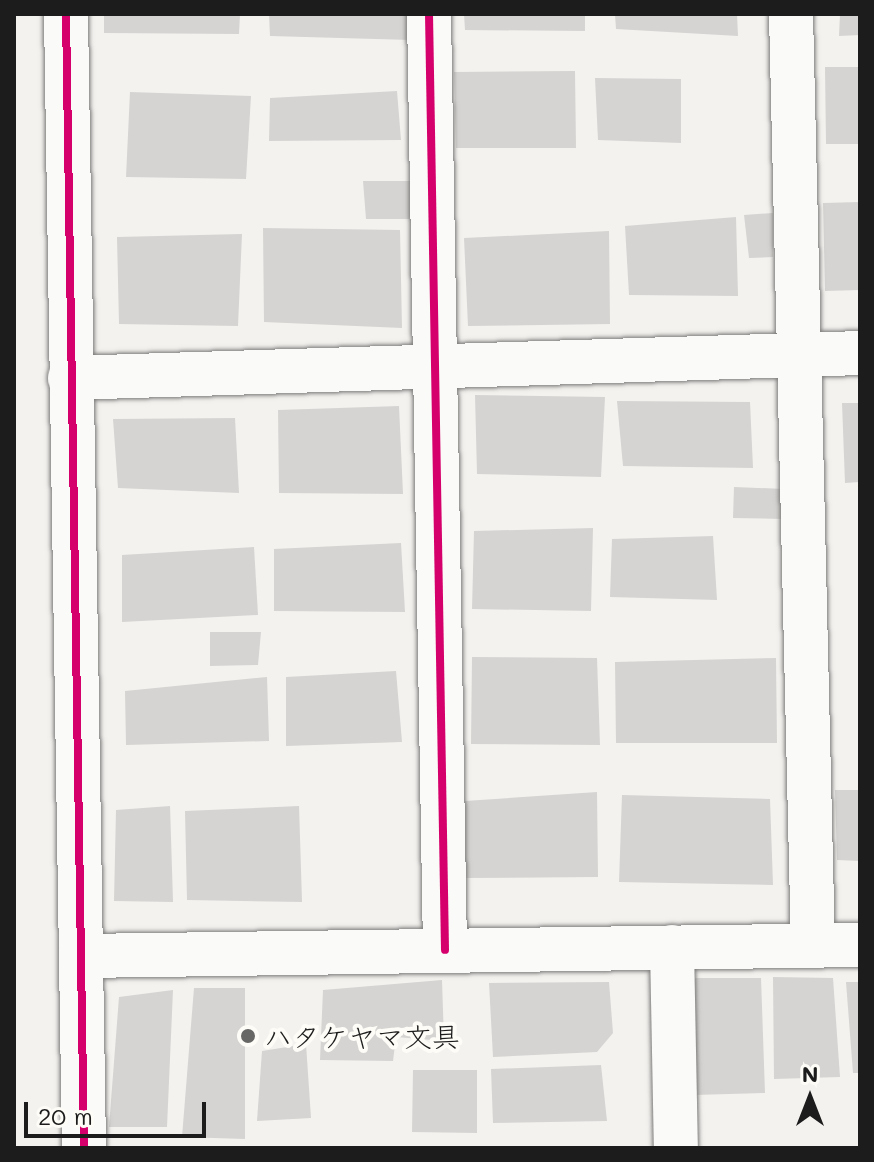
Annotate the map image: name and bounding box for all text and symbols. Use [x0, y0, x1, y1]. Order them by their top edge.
place label: ハタケヤマ文具 [264, 1019, 460, 1053]
marker: ハタケヤマ文具 [239, 1027, 257, 1045]
north arrow [770, 1058, 850, 1138]
text: N [802, 1059, 818, 1088]
scale bar [28, 1086, 210, 1136]
text: 20 m [38, 1100, 93, 1131]

